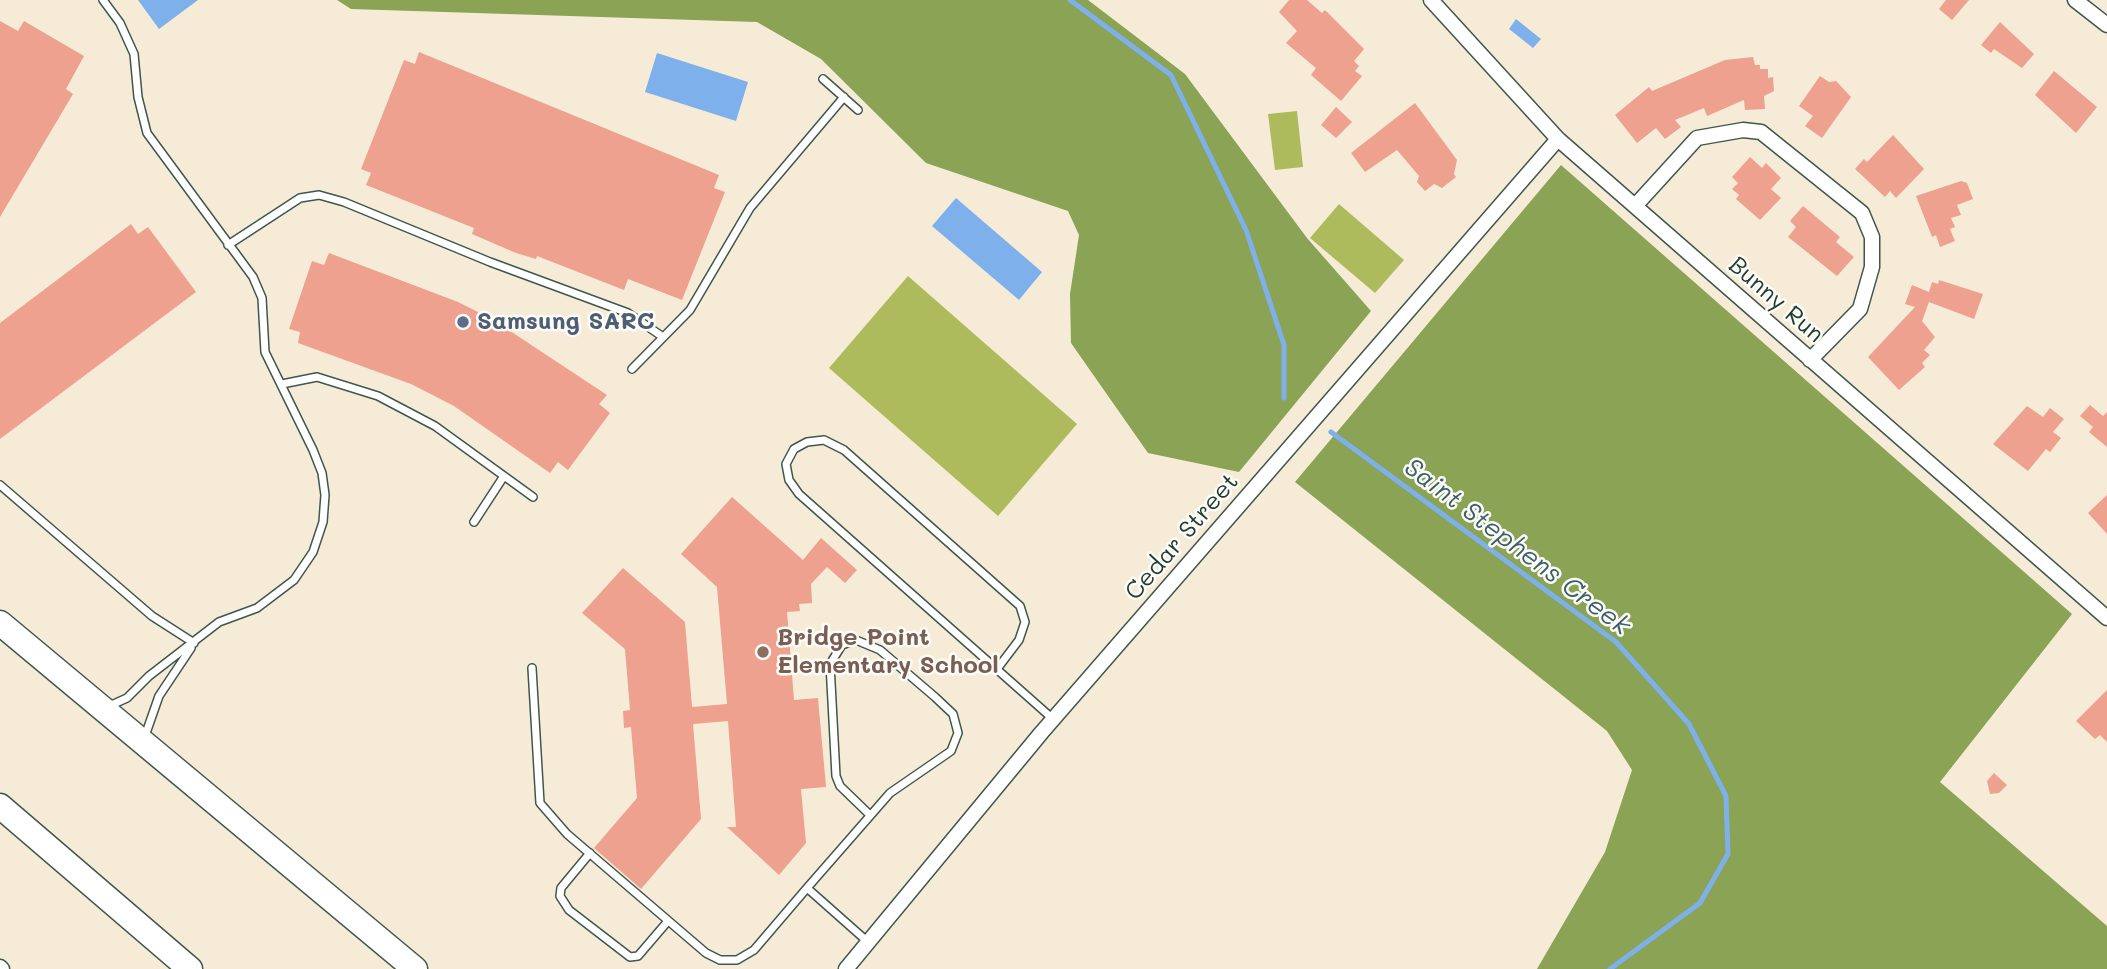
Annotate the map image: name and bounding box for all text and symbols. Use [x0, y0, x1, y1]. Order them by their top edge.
street label: Bunny Run [1723, 251, 1829, 349]
place label: Samsung SARC [477, 308, 655, 336]
marker: Samsung SARC [455, 314, 471, 330]
water label: Saint Stephens Creek [1398, 452, 1636, 642]
street label: Cedar Street [1119, 468, 1245, 606]
place label: Bridge Point Elementary School [777, 624, 999, 680]
marker: Bridge Point Elementary School [755, 644, 771, 660]

